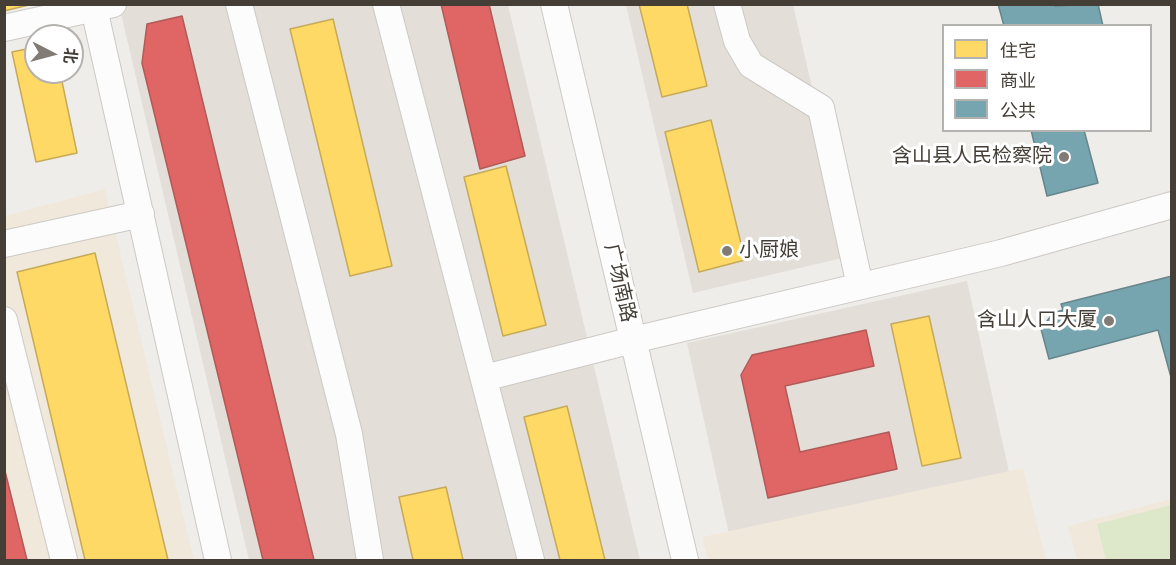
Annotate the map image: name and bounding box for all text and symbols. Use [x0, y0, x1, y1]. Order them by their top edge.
north arrow [24, 24, 84, 84]
legend [942, 24, 1152, 132]
text: 住宅 [1000, 39, 1036, 63]
text: 北 [59, 47, 82, 65]
text: 商业 [1000, 69, 1036, 93]
text: 公共 [1000, 99, 1036, 123]
place label: 含山县人民检察院 [892, 145, 1052, 169]
marker: 含山县人民检察院 [1057, 150, 1071, 164]
place label: 小厨娘 [739, 239, 799, 263]
street label: 广场南路 [598, 241, 640, 325]
marker: 小厨娘 [720, 244, 734, 258]
place label: 含山人口大厦 [977, 309, 1097, 333]
marker: 含山人口大厦 [1102, 314, 1116, 328]

